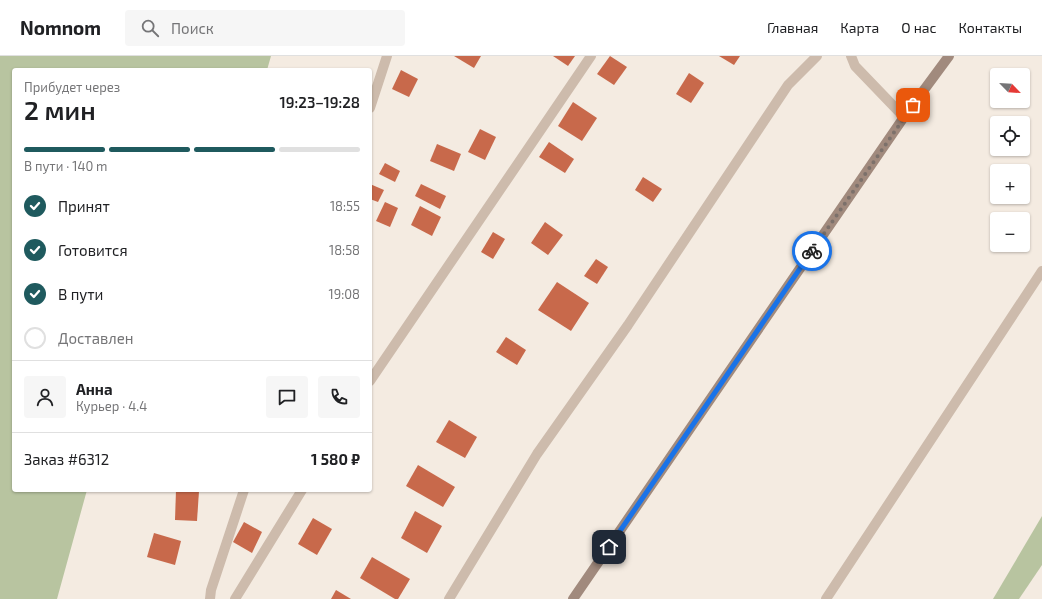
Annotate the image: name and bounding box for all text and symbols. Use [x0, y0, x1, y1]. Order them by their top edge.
search box [125, 10, 405, 46]
text: Nomnom [20, 16, 101, 39]
icon: search [139, 17, 161, 39]
text: Поиск [171, 19, 214, 37]
text: Главная [767, 19, 818, 36]
text: Карта [840, 19, 879, 36]
text: О нас [901, 19, 937, 36]
text: Контакты [959, 19, 1022, 36]
north arrow [990, 68, 1030, 108]
map controls [990, 68, 1030, 252]
text: Прибудет через [24, 79, 120, 95]
pin [896, 88, 930, 122]
text: 19:23–19:28 [280, 93, 360, 111]
text: 2 мин [24, 94, 96, 125]
icon: bag [902, 94, 924, 116]
button: locate [990, 116, 1030, 156]
text: В пути · 140 m [24, 158, 108, 174]
button: + [990, 164, 1030, 204]
icon: check [24, 195, 46, 217]
text: Принят [58, 197, 110, 215]
text: 18:55 [330, 198, 360, 214]
button: − [990, 212, 1030, 252]
courier [792, 231, 832, 271]
icon: check [24, 239, 46, 261]
icon: bike [801, 240, 823, 262]
text: Готовится [58, 241, 128, 259]
text: 18:58 [329, 242, 360, 258]
icon: check [24, 283, 46, 305]
text: В пути [58, 285, 103, 303]
text: 19:08 [329, 286, 360, 302]
text: Доставлен [58, 329, 134, 347]
button: person [24, 376, 66, 418]
button: chat [266, 376, 308, 418]
button: phone [318, 376, 360, 418]
text: Анна [76, 380, 113, 398]
text: Курьер · 4.4 [76, 398, 147, 414]
text: Заказ #6312 [24, 450, 109, 468]
text: 1 580 ₽ [311, 450, 360, 468]
pin [592, 530, 626, 564]
icon: home [598, 536, 620, 558]

